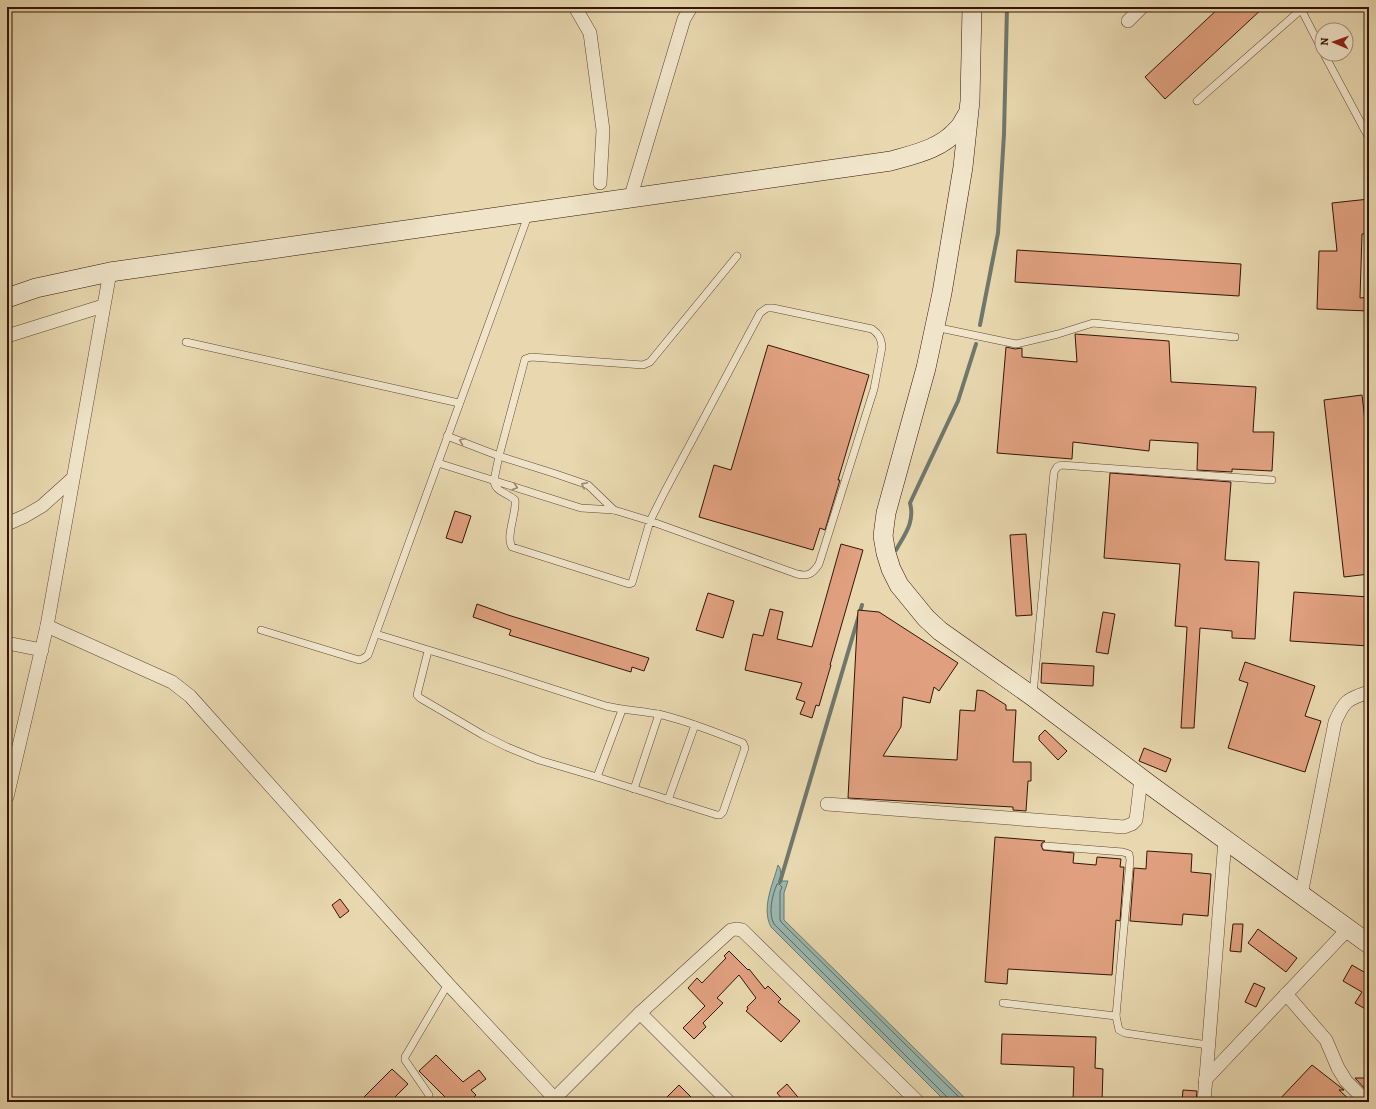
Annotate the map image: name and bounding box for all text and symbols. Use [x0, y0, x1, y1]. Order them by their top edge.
north arrow [1314, 22, 1354, 62]
text: N [1317, 37, 1332, 46]
one-way arrow [459, 438, 466, 446]
one-way arrow [511, 482, 518, 490]
one-way arrow [581, 482, 589, 490]

